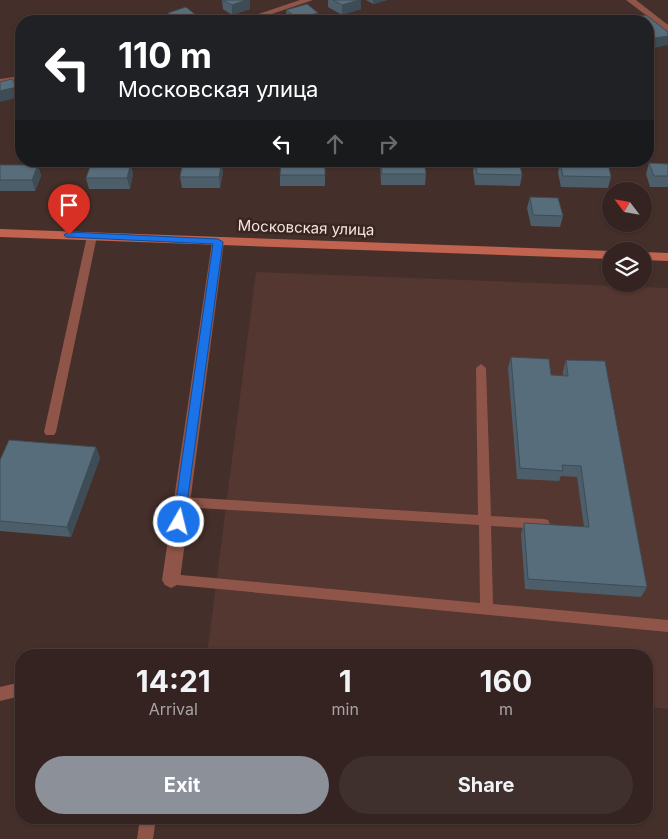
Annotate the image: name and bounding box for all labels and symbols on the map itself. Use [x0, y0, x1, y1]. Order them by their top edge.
north arrow [602, 182, 652, 232]
pin [48, 184, 90, 235]
street label: Московская улица [237, 216, 375, 239]
position arrow [152, 495, 204, 547]

